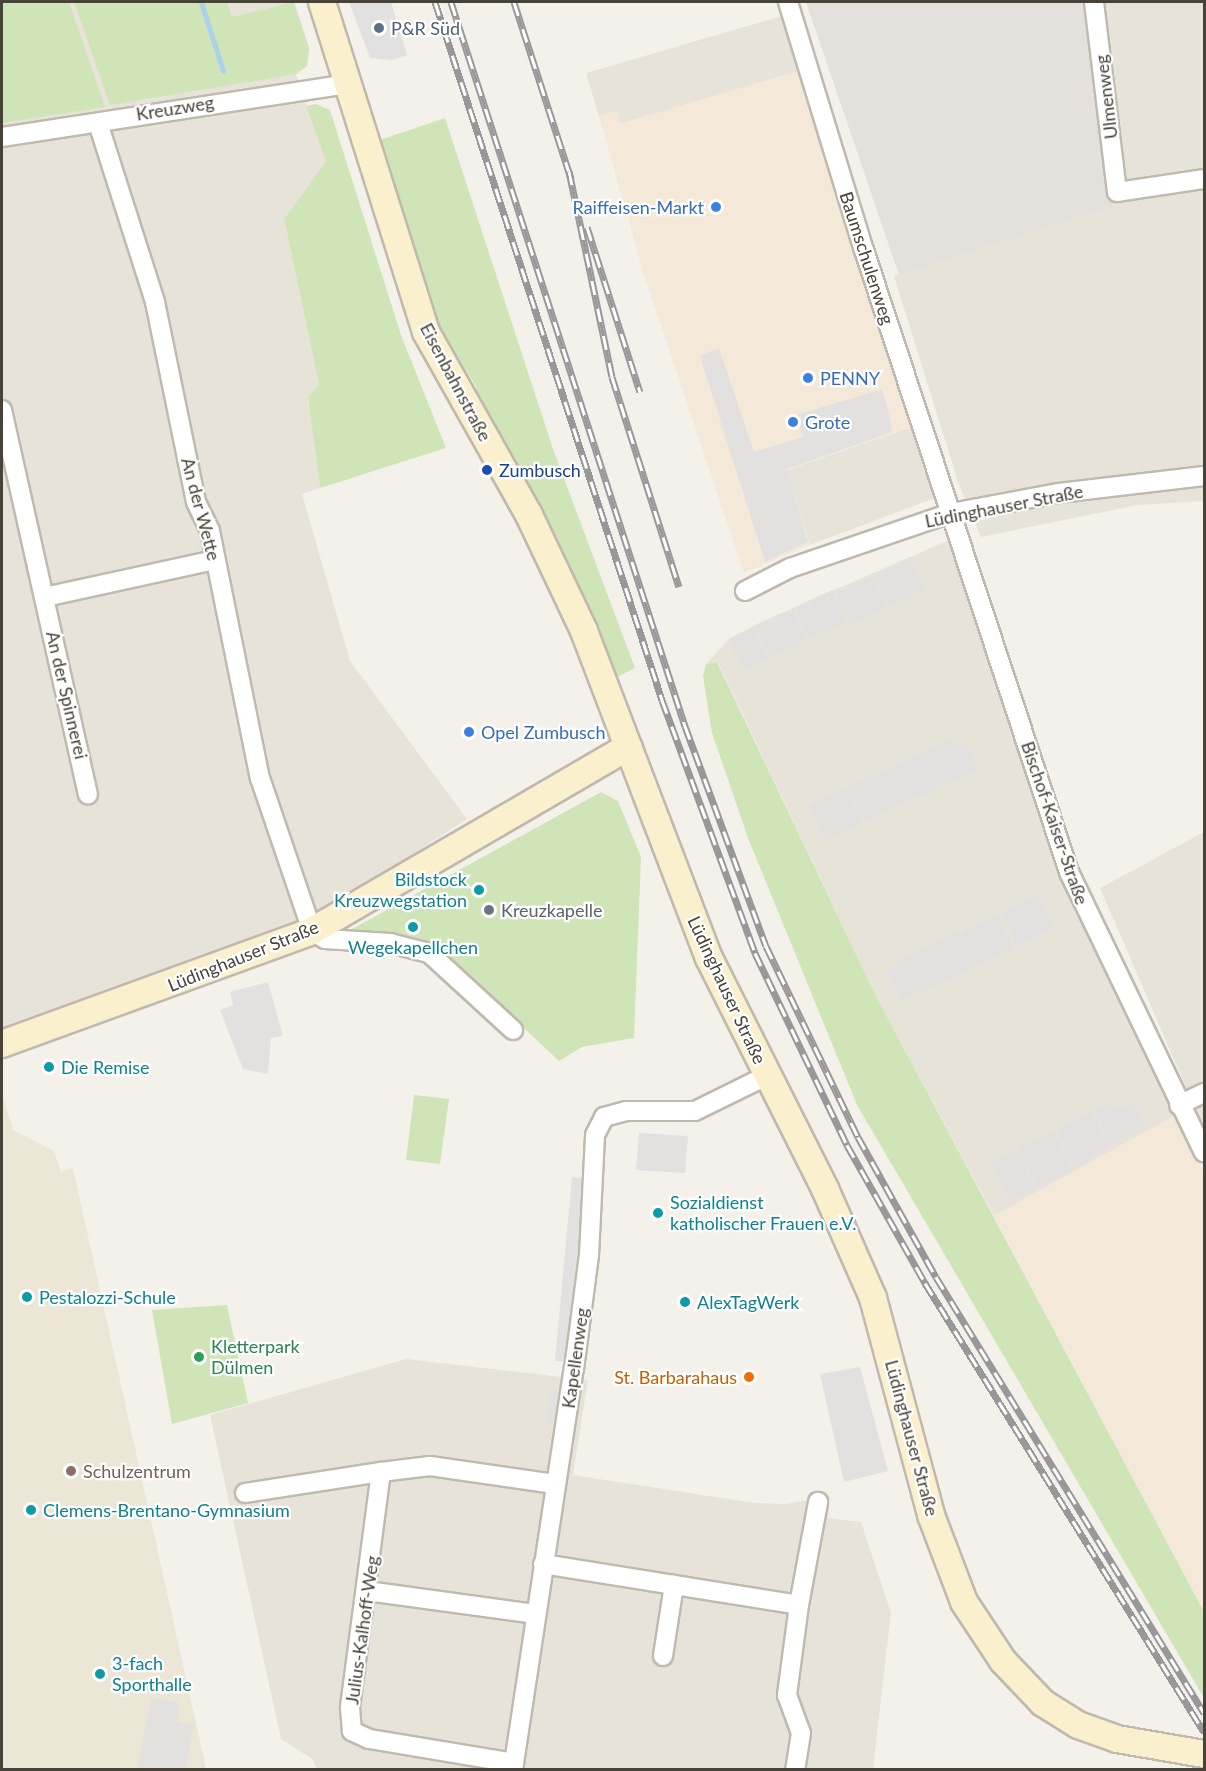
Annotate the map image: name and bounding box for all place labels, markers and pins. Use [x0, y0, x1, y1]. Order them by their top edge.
place label: P&R Süd [391, 17, 460, 39]
marker: P&R Süd [372, 21, 386, 35]
place label: Raiffeisen-Markt [573, 196, 704, 218]
marker: Raiffeisen-Markt [709, 200, 723, 214]
place label: PENNY [820, 367, 880, 389]
marker: PENNY [801, 371, 815, 385]
place label: Grote [805, 411, 850, 433]
marker: Grote [786, 415, 800, 429]
place label: Zumbusch [499, 459, 581, 481]
marker: Zumbusch [480, 463, 494, 477]
place label: Opel Zumbusch [481, 721, 605, 743]
marker: Opel Zumbusch [462, 725, 476, 739]
place label: Bildstock Kreuzwegstation [334, 869, 467, 912]
marker: Bildstock Kreuzwegstation [472, 883, 486, 897]
place label: Kreuzkapelle [501, 899, 602, 921]
marker: Kreuzkapelle [482, 903, 496, 917]
marker: Wegekapellchen [406, 920, 420, 934]
place label: Wegekapellchen [348, 936, 478, 958]
place label: Die Remise [61, 1056, 150, 1078]
marker: Die Remise [42, 1060, 56, 1074]
place label: Sozialdienst katholischer Frauen e.V. [670, 1192, 857, 1234]
marker: Sozialdienst katholischer Frauen e.V. [651, 1206, 665, 1220]
place label: Pestalozzi-Schule [39, 1286, 176, 1308]
marker: Pestalozzi-Schule [20, 1290, 34, 1304]
place label: AlexTagWerk [697, 1291, 799, 1313]
marker: AlexTagWerk [678, 1295, 692, 1309]
place label: Kletterpark Dülmen [211, 1336, 300, 1378]
marker: Kletterpark Dülmen [192, 1350, 206, 1364]
place label: St. Barbarahaus [614, 1366, 737, 1388]
marker: St. Barbarahaus [742, 1370, 756, 1384]
place label: Schulzentrum [83, 1460, 191, 1482]
marker: Schulzentrum [64, 1464, 78, 1478]
place label: Clemens-Brentano-Gymnasium [43, 1499, 290, 1521]
marker: Clemens-Brentano-Gymnasium [24, 1503, 38, 1517]
place label: 3-fach Sporthalle [112, 1653, 192, 1696]
marker: 3-fach Sporthalle [93, 1667, 107, 1681]

